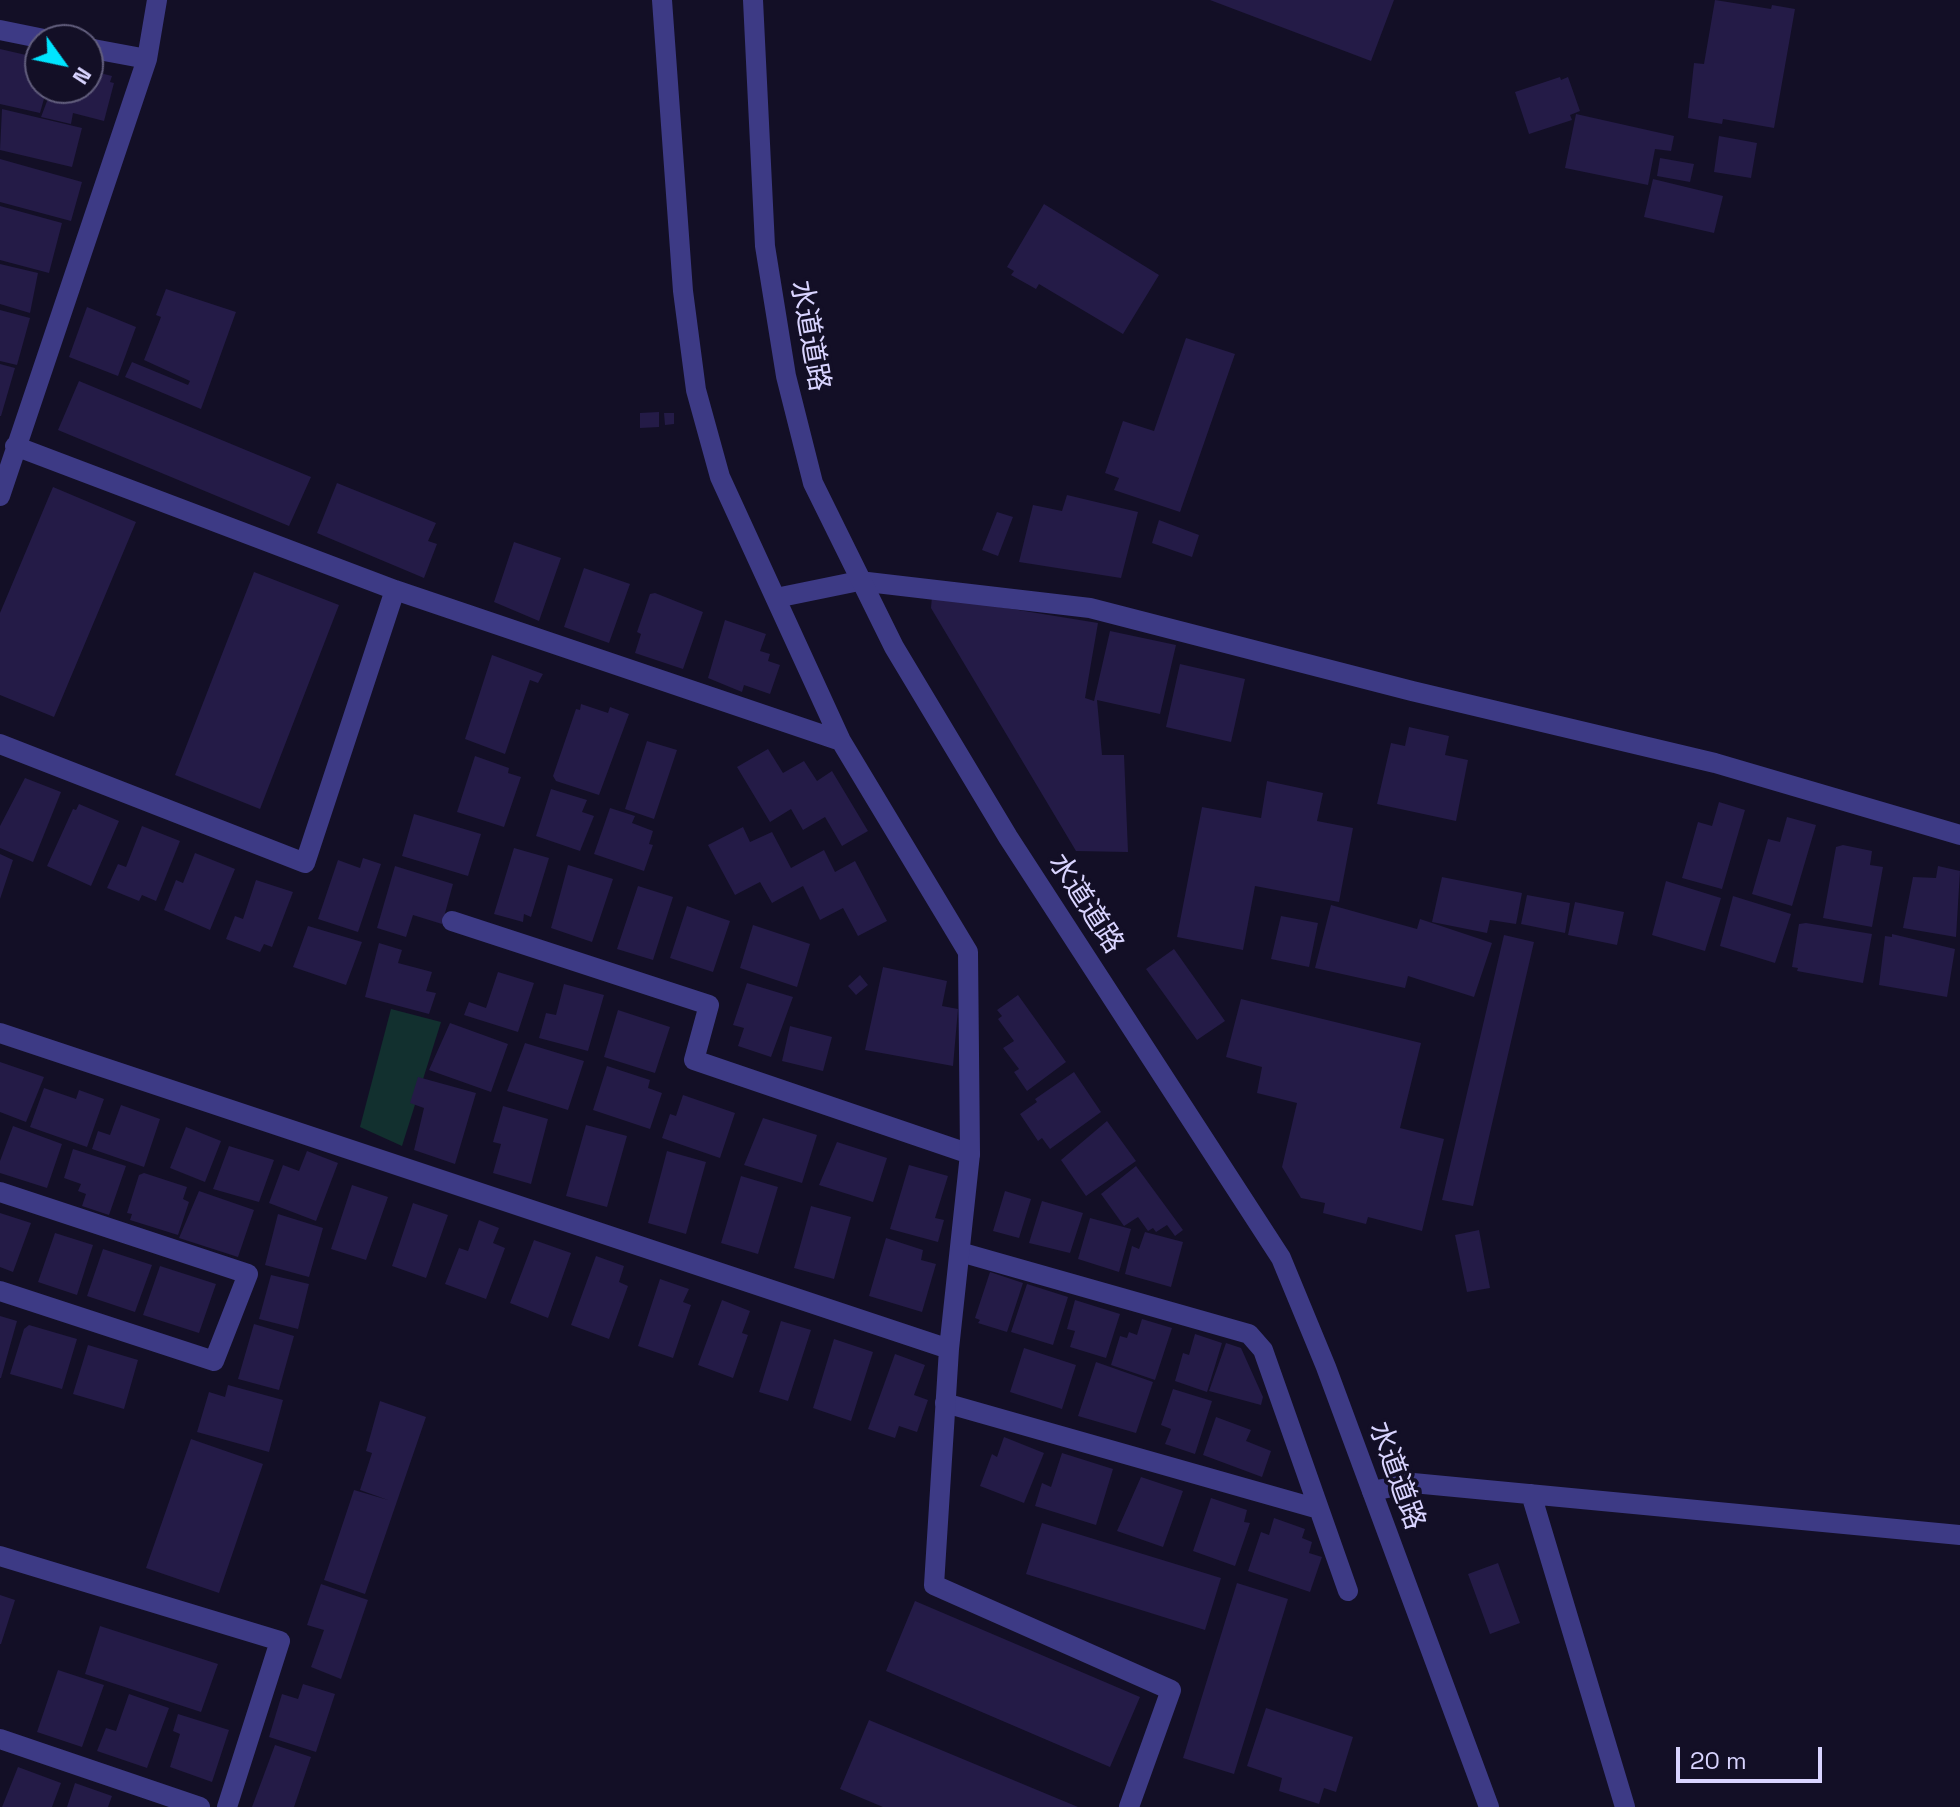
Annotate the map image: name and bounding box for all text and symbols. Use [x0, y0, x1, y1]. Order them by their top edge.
north arrow [24, 24, 104, 104]
text: N [67, 62, 98, 90]
street label: 水道道路 [783, 278, 835, 394]
street label: 水道道路 [1040, 848, 1130, 960]
street label: 水道道路 [1361, 1418, 1431, 1534]
scale bar [1680, 1731, 1826, 1781]
text: 20 m [1690, 1745, 1747, 1776]

